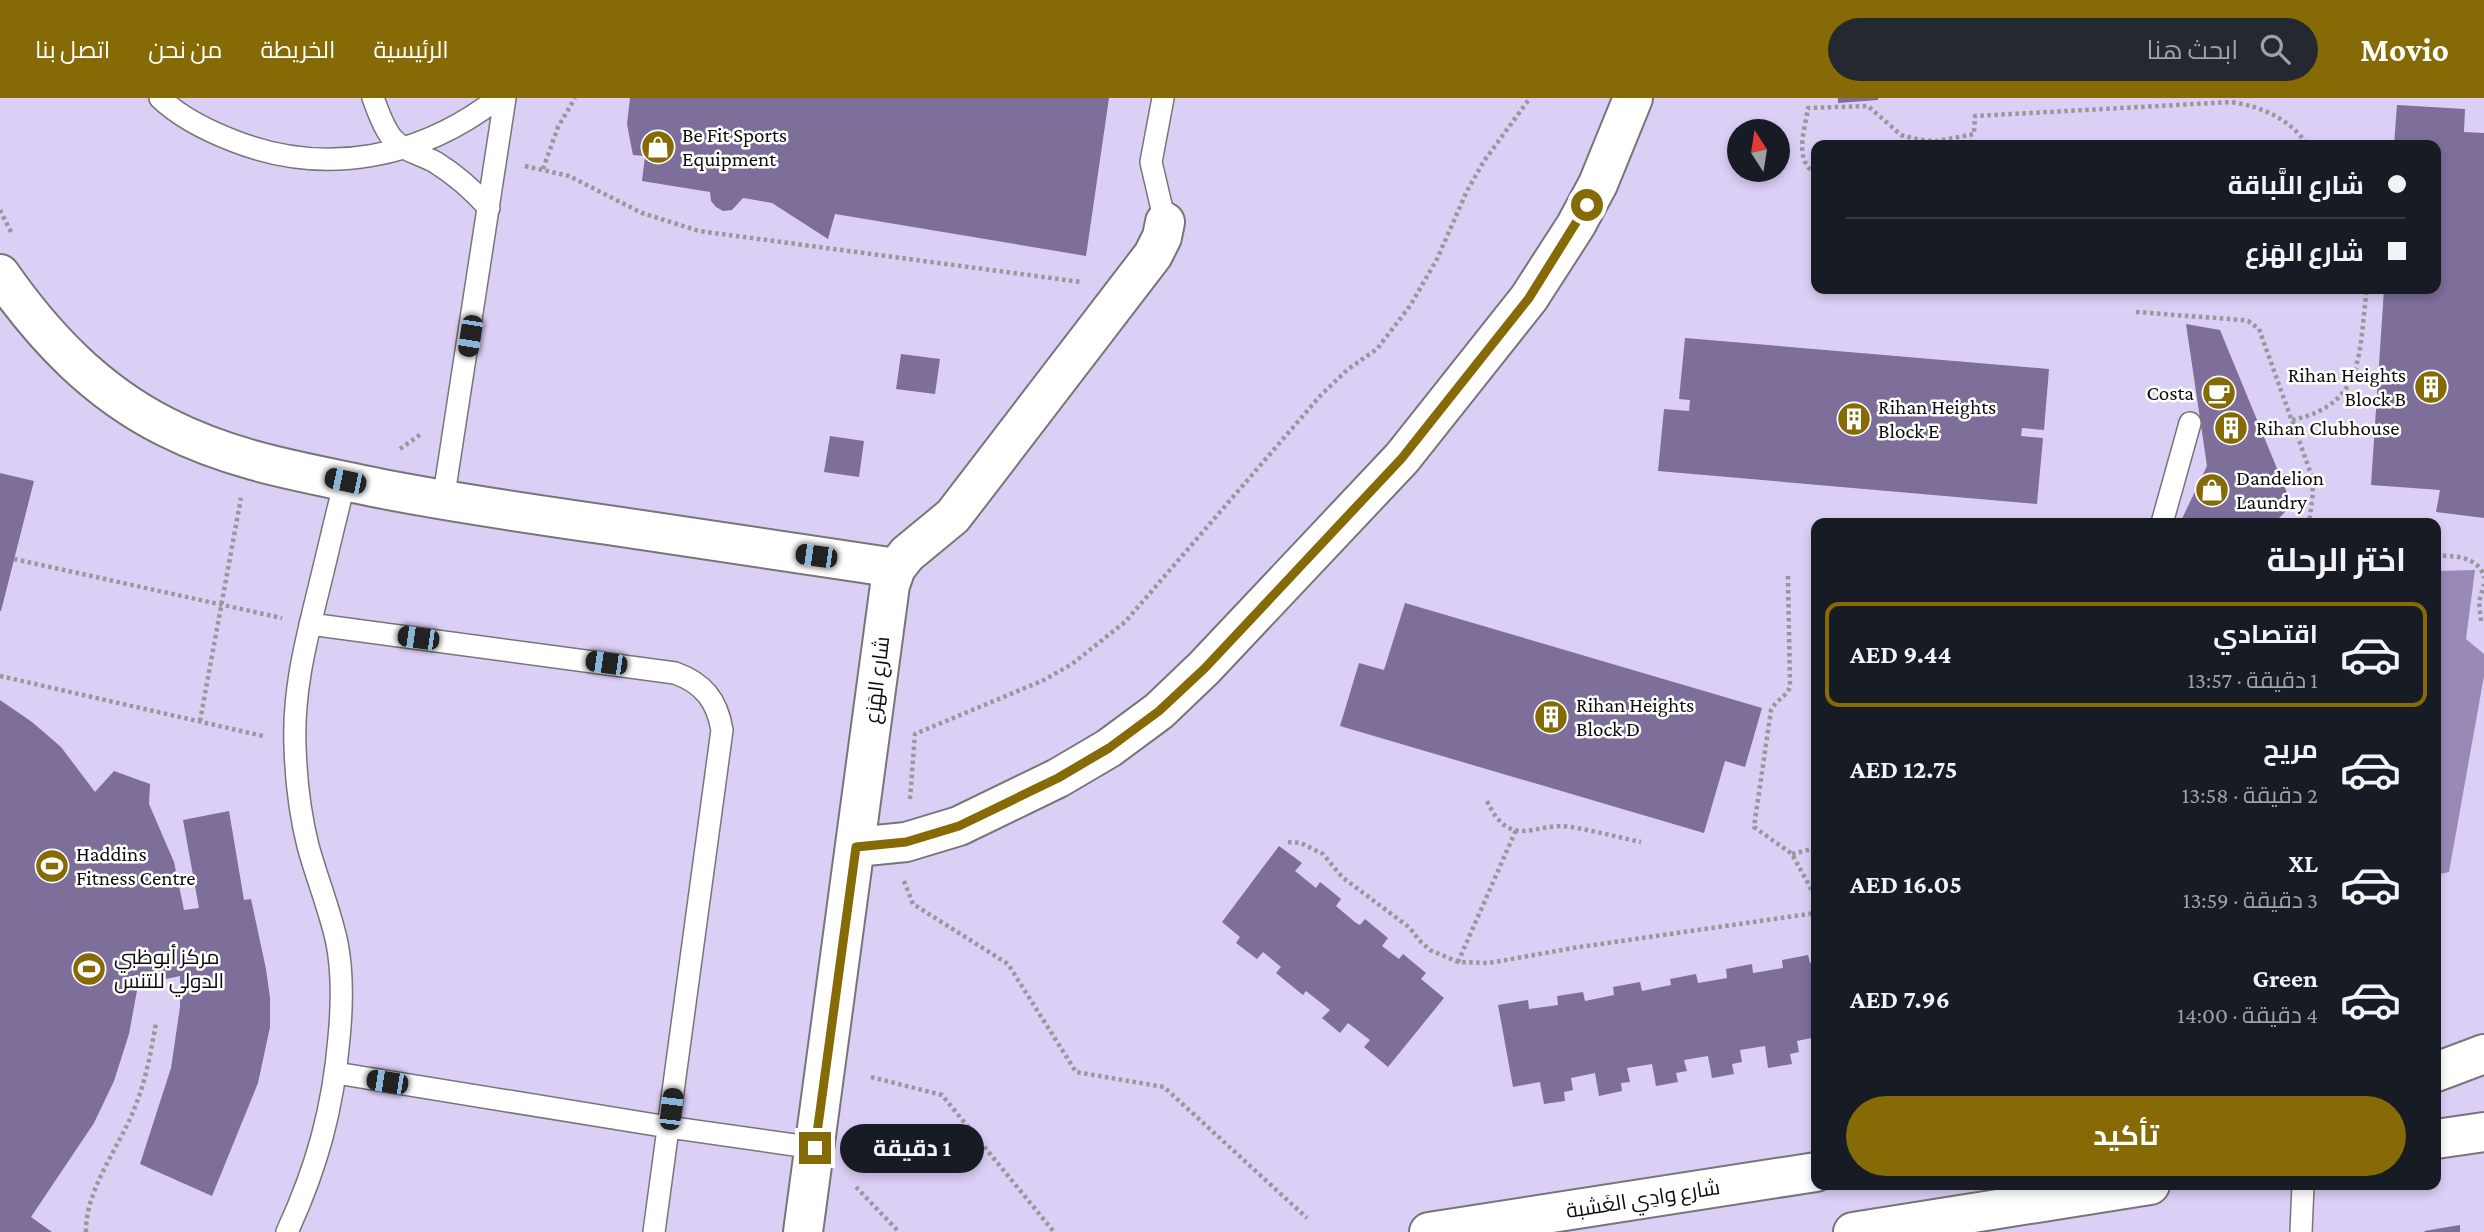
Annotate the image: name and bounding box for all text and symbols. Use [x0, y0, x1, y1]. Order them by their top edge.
search box [1828, 18, 2318, 81]
icon: search [2256, 30, 2294, 68]
text: Movio [2360, 31, 2449, 68]
text: اتصل بنا [35, 36, 110, 63]
text: من نحن [148, 36, 223, 63]
text: الخريطة [261, 36, 335, 63]
text: الرئيسية [373, 36, 449, 63]
text: ابحث هنا [2147, 36, 2238, 65]
north arrow [1727, 119, 1790, 182]
map controls [1727, 119, 1790, 182]
place label: Be Fit Sports Equipment [682, 123, 787, 171]
shop icon: Be Fit Sports Equipment [639, 128, 677, 166]
text: شارع اللَّباقة [2228, 171, 2364, 200]
route start [1571, 189, 1603, 221]
text: شارع الهَزع [2245, 238, 2364, 267]
car [457, 314, 484, 358]
place label: Rihan Heights Block B [2288, 363, 2406, 411]
building icon: Rihan Heights Block B [2412, 368, 2450, 406]
cafe icon: Costa [2200, 374, 2238, 412]
place label: Costa [2146, 381, 2194, 405]
place label: Rihan Heights Block E [1878, 395, 1996, 443]
building icon: Rihan Heights Block E [1835, 400, 1873, 438]
building icon: Rihan Clubhouse [2212, 409, 2250, 447]
place label: Rihan Clubhouse [2256, 416, 2399, 440]
car [323, 466, 368, 496]
place label: Dandelion Laundry [2236, 466, 2324, 514]
shop icon: Dandelion Laundry [2193, 471, 2231, 509]
text: اختر الرحلة [2267, 542, 2406, 578]
car [794, 543, 839, 569]
text: اقتصادي [2213, 620, 2318, 649]
icon: car [2339, 623, 2402, 686]
car [396, 625, 441, 651]
street label: شارع الهَزع [860, 635, 896, 725]
text: AED 9.44 [1850, 640, 1952, 669]
car [584, 650, 629, 676]
text: 1 دقيقة · 13:57 [2187, 667, 2318, 693]
place label: Rihan Heights Block D [1576, 693, 1694, 741]
building icon: Rihan Heights Block D [1532, 698, 1570, 736]
text: مريح [2263, 735, 2318, 764]
icon: car [2339, 738, 2402, 801]
text: AED 12.75 [1850, 755, 1958, 784]
text: 2 دقيقة · 13:58 [2182, 782, 2318, 808]
place label: Haddins Fitness Centre [76, 842, 196, 890]
sports icon: Haddins Fitness Centre [33, 847, 71, 885]
text: XL [2289, 849, 2318, 878]
icon: car [2339, 853, 2402, 916]
text: AED 16.05 [1850, 870, 1962, 899]
text: 3 دقيقة · 13:59 [2183, 887, 2318, 913]
place label: مركز أبوظبي الدولي للتنس [114, 944, 224, 997]
sports icon: مركز أبوظبي الدولي للتنس [70, 950, 108, 988]
text: Green [2252, 964, 2318, 993]
icon: car [2339, 968, 2402, 1031]
text: AED 7.96 [1850, 985, 1950, 1014]
text: 4 دقيقة · 14:00 [2177, 1002, 2318, 1028]
car [365, 1068, 410, 1096]
car [659, 1087, 684, 1131]
button: تأكيد [1846, 1096, 2406, 1176]
callout: 1 دقيقة [840, 1124, 983, 1172]
route end [799, 1132, 831, 1164]
text: 1 دقيقة [873, 1135, 951, 1161]
street label: شارع وادِي الغَشبة [1564, 1175, 1722, 1227]

